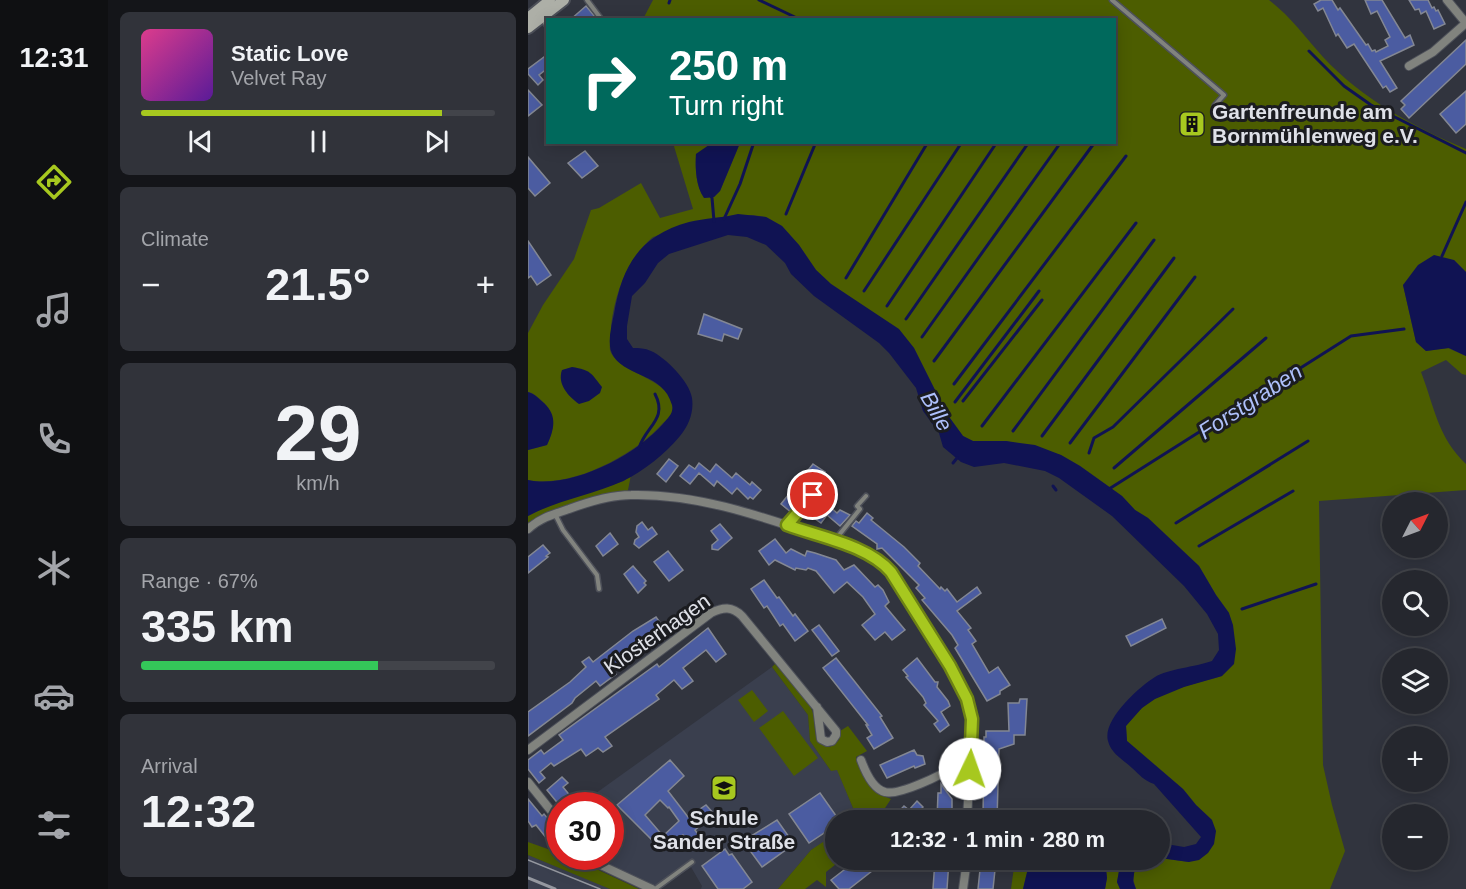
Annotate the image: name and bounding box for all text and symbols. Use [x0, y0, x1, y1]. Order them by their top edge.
text: Static Love [231, 41, 348, 66]
icon: right [570, 42, 648, 120]
text: 250 m [669, 42, 788, 89]
text: 12:31 [19, 43, 89, 73]
text: Velvet Ray [231, 67, 327, 89]
text: Turn right [669, 91, 784, 121]
place label: Gartenfreunde am Bornmühlenweg e.V. [1212, 100, 1418, 147]
building icon: Gartenfreunde am Bornmühlenweg e.V. [1177, 109, 1207, 139]
icon: previous [184, 125, 217, 158]
icon: pause [302, 125, 335, 158]
icon: next [420, 125, 453, 158]
icon: directions [33, 161, 75, 203]
text: Climate [141, 228, 209, 250]
text: 21.5° [265, 259, 371, 310]
text: − [141, 266, 160, 303]
text: + [476, 266, 495, 303]
icon: music [33, 289, 75, 331]
water label: Forstgraben [1194, 359, 1307, 444]
water label: Bille [915, 387, 958, 436]
text: 29 [275, 389, 361, 477]
icon: phone [33, 418, 75, 460]
pin [787, 469, 838, 520]
text: km/h [296, 472, 340, 494]
icon: arrive [796, 478, 829, 511]
north arrow [1382, 492, 1448, 558]
map controls [1382, 492, 1448, 870]
icon: climate [33, 547, 75, 589]
text: Range · 67% [141, 570, 258, 592]
button: search [1382, 570, 1448, 636]
street label: Klosterhagen [599, 589, 714, 679]
text: 335 km [141, 601, 294, 652]
button: layers [1382, 648, 1448, 714]
icon: car [33, 675, 75, 717]
button: + [1382, 726, 1448, 792]
position arrow [938, 737, 1002, 801]
text: Arrival [141, 755, 198, 777]
school or university icon: Schule Sander Straße [709, 773, 739, 803]
text: 12:32 [141, 786, 256, 837]
speed limit sign: 30 [546, 792, 624, 870]
icon: filters [33, 804, 75, 846]
button: − [1382, 804, 1448, 870]
place label: Schule Sander Straße [653, 806, 795, 853]
text: 12:32 · 1 min · 280 m [890, 827, 1105, 852]

